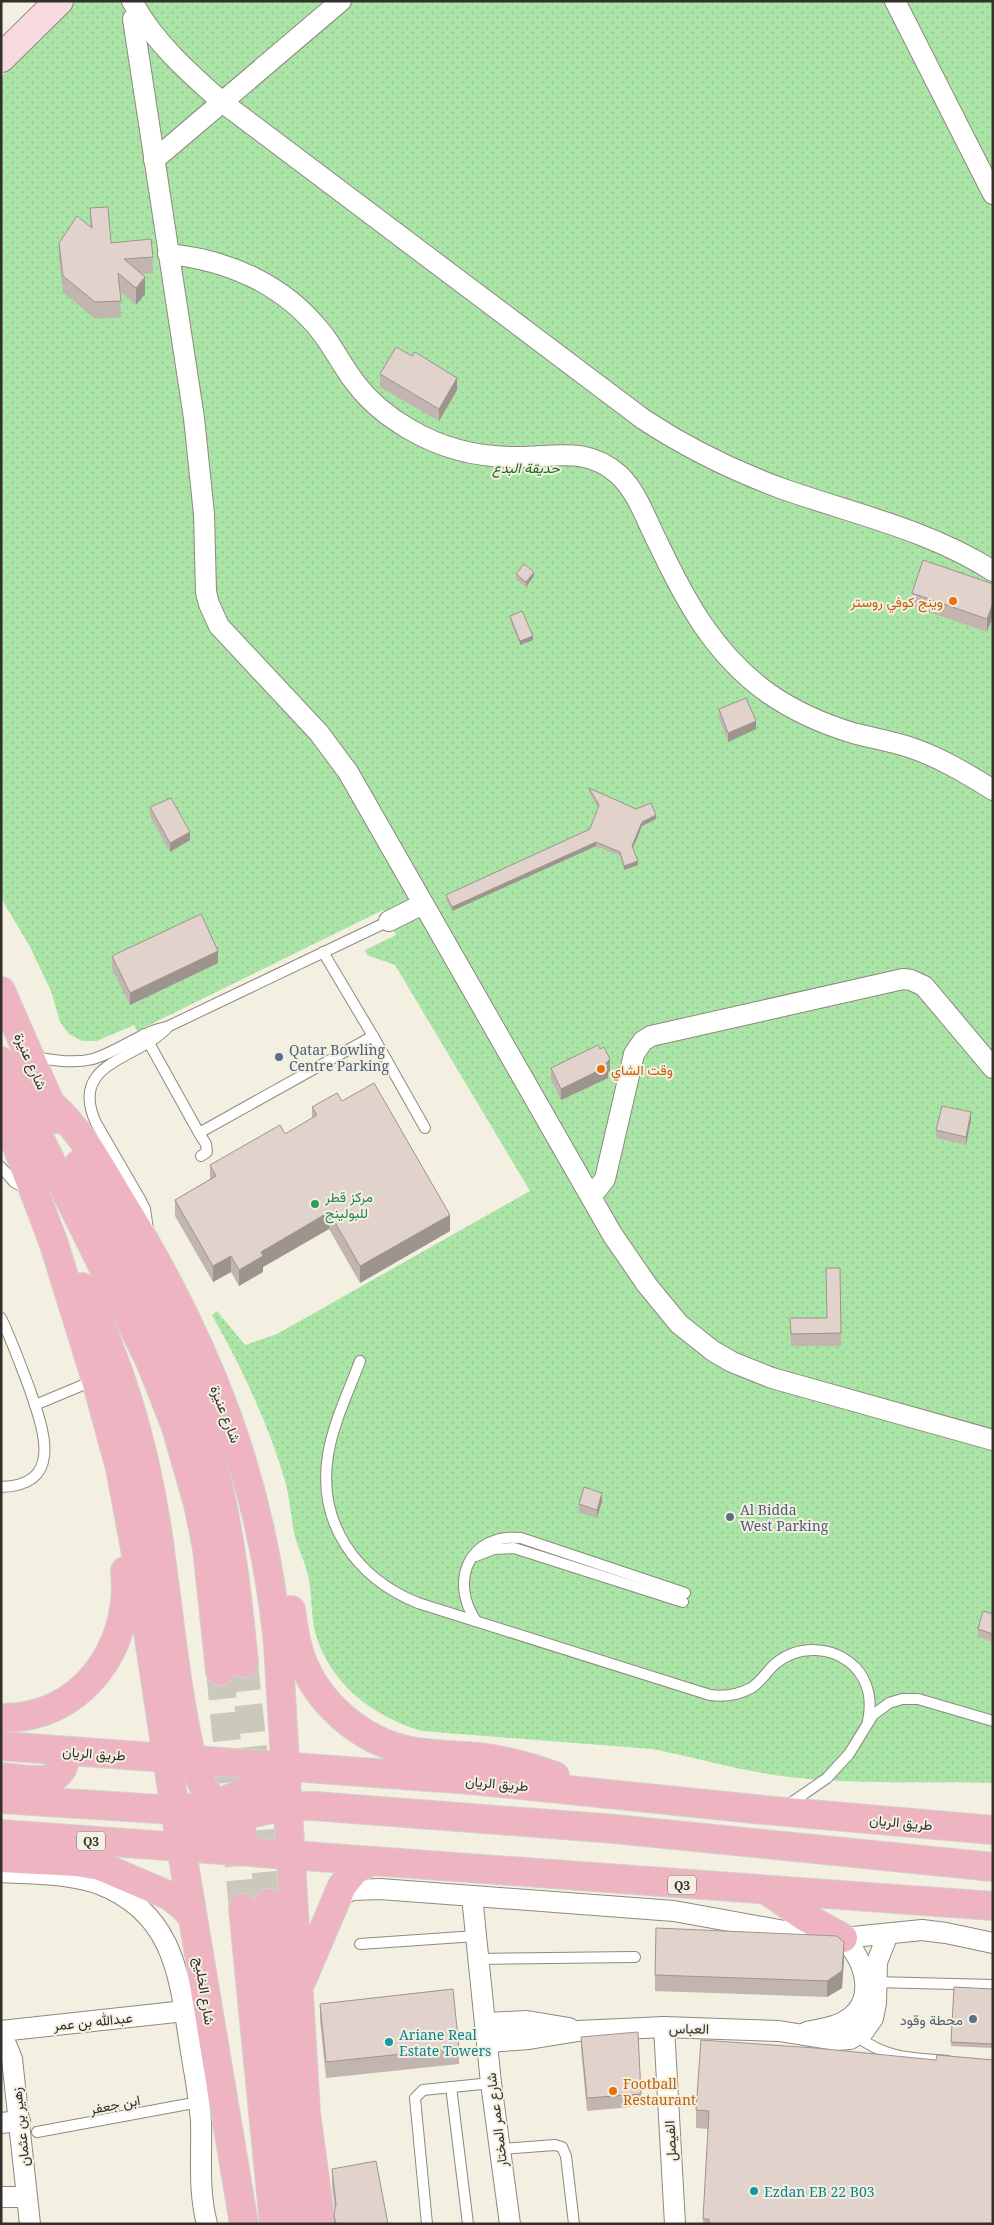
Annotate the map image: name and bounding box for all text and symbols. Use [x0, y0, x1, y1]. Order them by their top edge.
park label: حديقة البدع [492, 458, 560, 478]
place label: وينج كوفي روستر [850, 592, 943, 614]
marker: وينج كوفي روستر [947, 595, 959, 607]
street label: شارع عنيزة [8, 1030, 52, 1093]
place label: Qatar Bowling Centre Parking [289, 1040, 389, 1075]
marker: Qatar Bowling Centre Parking [273, 1051, 285, 1063]
place label: وقت الشاي [611, 1060, 673, 1082]
marker: وقت الشاي [595, 1063, 607, 1075]
place label: مركز قطر للبولينج [324, 1187, 373, 1224]
marker: مركز قطر للبولينج [309, 1198, 321, 1210]
street label: شارع عنيزة [204, 1382, 246, 1446]
place label: Al Bidda West Parking [740, 1500, 829, 1535]
marker: Al Bidda West Parking [724, 1511, 736, 1523]
street label: طريق الريان [62, 1741, 126, 1765]
street label: طريق الريان [465, 1771, 529, 1795]
street label: طريق الريان [869, 1810, 933, 1834]
road number: Q3 [77, 1832, 105, 1850]
road number: Q3 [668, 1876, 696, 1894]
street label: شارع الخليج [188, 1956, 220, 2027]
street label: عبدالله بن عمر [51, 2007, 134, 2035]
place label: محطة وقود [900, 2010, 963, 2029]
marker: محطة وقود [967, 2013, 979, 2025]
street label: العباس [669, 2018, 709, 2038]
place label: Ariane Real Estate Towers [399, 2025, 491, 2060]
marker: Ariane Real Estate Towers [383, 2036, 395, 2048]
street label: شارع عمر المختار [481, 2072, 513, 2169]
place label: Football Restaurant [623, 2074, 696, 2109]
marker: Football Restaurant [607, 2085, 619, 2097]
street label: زهير بن عثمان [6, 2086, 34, 2167]
street label: ابن جعفر [87, 2090, 142, 2118]
street label: الفيصل [659, 2120, 681, 2162]
place label: Ezdan EB 22 B03 [764, 2182, 875, 2201]
marker: Ezdan EB 22 B03 [748, 2185, 760, 2197]

